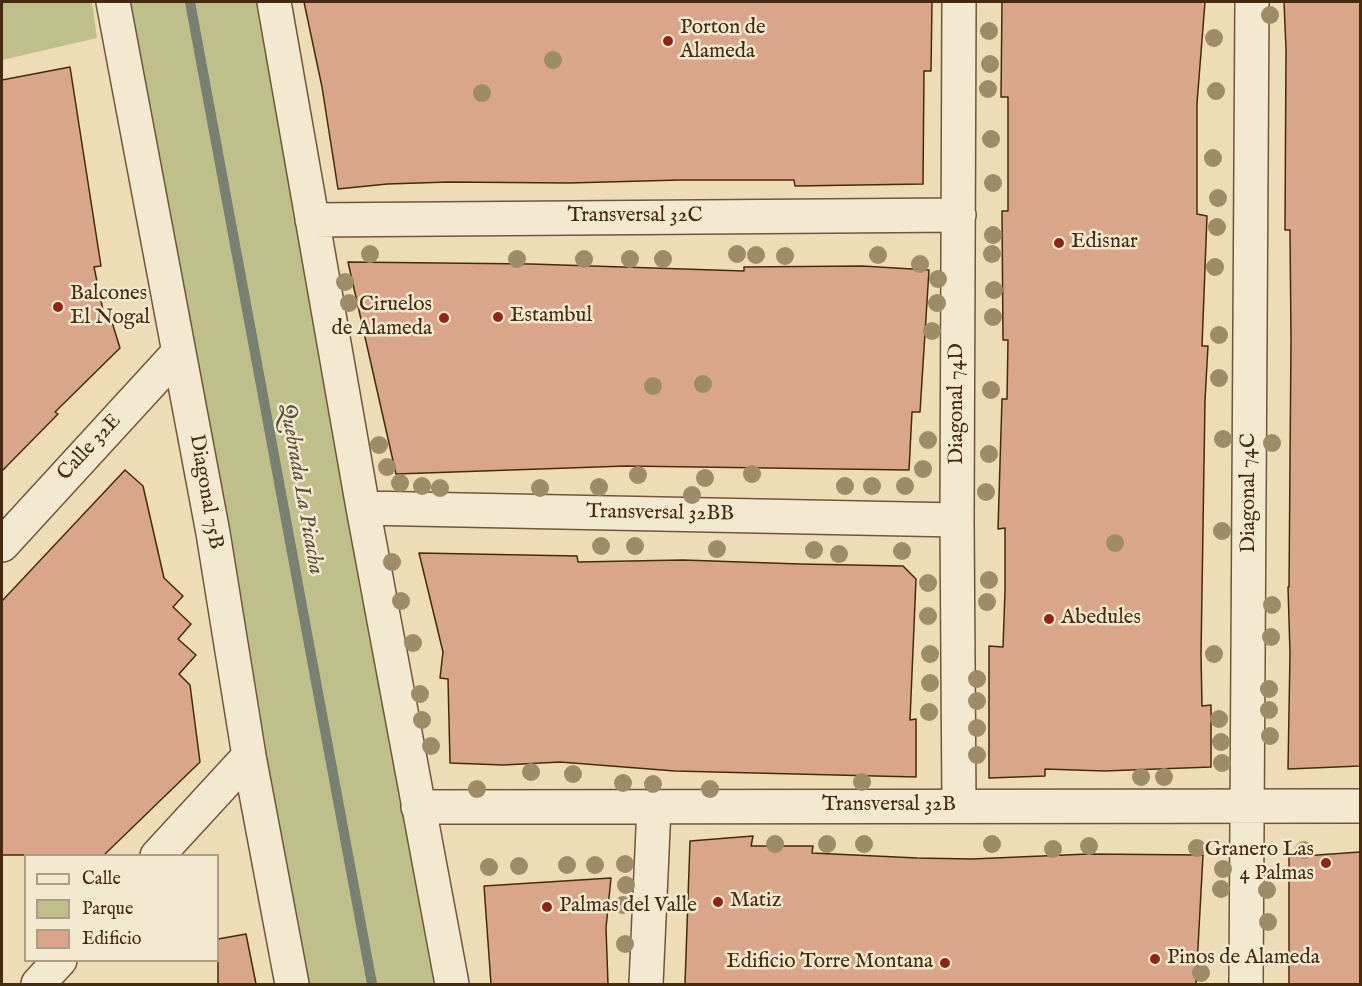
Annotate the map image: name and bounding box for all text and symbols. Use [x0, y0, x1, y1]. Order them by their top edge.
place label: Porton de Alameda [680, 16, 766, 66]
marker: Porton de Alameda [661, 34, 675, 48]
street label: Transversal 32C [567, 204, 703, 230]
place label: Edisnar [1071, 230, 1138, 256]
marker: Edisnar [1052, 236, 1066, 250]
place label: Balcones El Nogal [70, 282, 150, 332]
place label: Ciruelos de Alameda [332, 293, 432, 343]
marker: Balcones El Nogal [51, 300, 65, 314]
place label: Estambul [510, 304, 592, 330]
marker: Estambul [491, 310, 505, 324]
marker: Ciruelos de Alameda [437, 311, 451, 325]
street label: Diagonal 74D [945, 343, 971, 465]
water label: Quebrada La Picacha [272, 401, 328, 577]
street label: Calle 32E [53, 409, 127, 487]
street label: Diagonal 75B [183, 433, 227, 551]
street label: Diagonal 74C [1237, 433, 1263, 553]
street label: Transversal 32BB [586, 500, 734, 528]
place label: Abedules [1061, 606, 1141, 632]
marker: Abedules [1042, 612, 1056, 626]
street label: Transversal 32B [822, 793, 956, 819]
place label: Granero Las 4 Palmas [1205, 838, 1314, 888]
legend [24, 854, 219, 962]
marker: Granero Las 4 Palmas [1319, 856, 1333, 870]
text: Calle [82, 868, 121, 891]
place label: Matiz [730, 889, 781, 915]
place label: Palmas del Valle [559, 894, 697, 920]
marker: Matiz [711, 895, 725, 909]
text: Parque [82, 898, 133, 921]
marker: Palmas del Valle [540, 900, 554, 914]
text: Edificio [82, 928, 142, 951]
place label: Pinos de Alameda [1167, 946, 1320, 972]
place label: Edificio Torre Montana [726, 950, 933, 976]
marker: Pinos de Alameda [1148, 952, 1162, 966]
marker: Edificio Torre Montana [938, 956, 952, 970]

